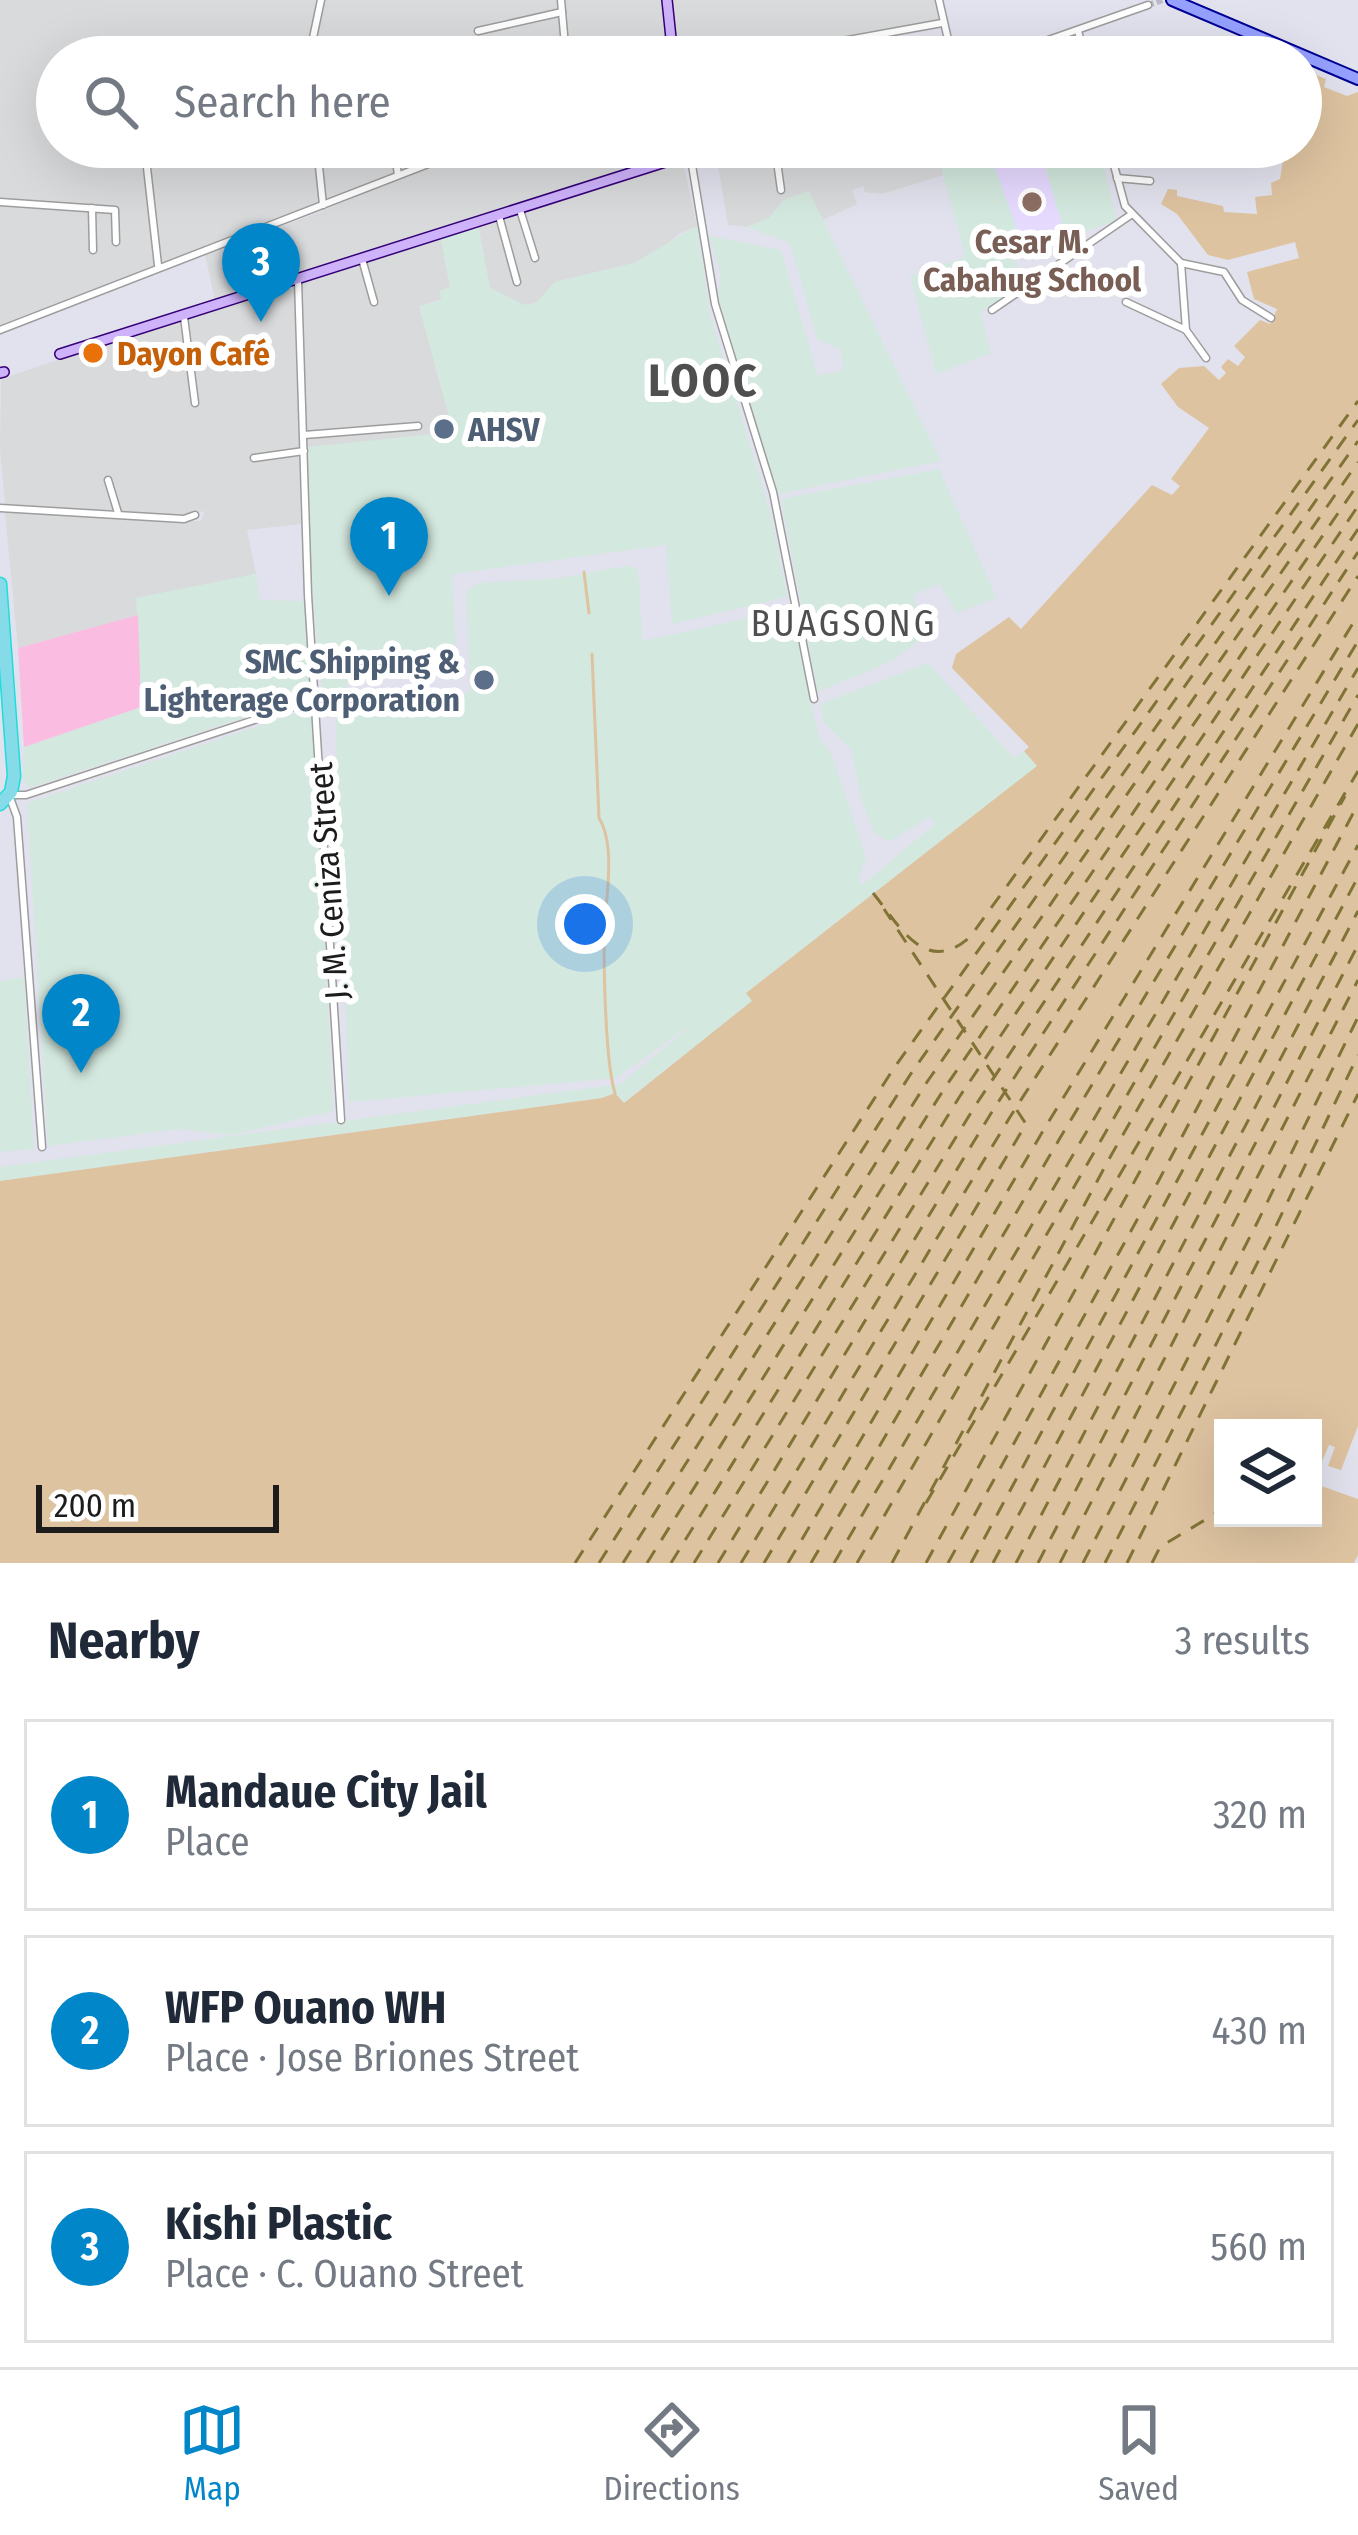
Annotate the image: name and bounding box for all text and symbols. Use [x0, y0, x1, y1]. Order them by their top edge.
search box [36, 36, 1322, 168]
icon: search [78, 69, 144, 135]
text: Search here [174, 75, 391, 129]
marker: Cesar M. Cabahug School [1019, 189, 1045, 215]
place label: Cesar M. Cabahug School [923, 222, 1142, 300]
pin: 3 [222, 223, 300, 322]
place label: Dayon Café [117, 334, 270, 374]
marker: Dayon Café [80, 340, 106, 366]
district label: LOOC [648, 354, 760, 408]
place label: AHSV [467, 410, 540, 450]
marker: AHSV [431, 416, 457, 442]
pin: 1 [350, 497, 428, 596]
district label: BUAGSONG [751, 602, 937, 646]
place label: SMC Shipping & Lighterage Corporation [144, 642, 460, 720]
marker: SMC Shipping & Lighterage Corporation [471, 667, 497, 693]
street label: J. M. Ceniza Street [301, 761, 357, 1001]
your location [555, 894, 615, 954]
pin: 2 [42, 974, 120, 1073]
map controls [1214, 1419, 1322, 1527]
button: layers [1214, 1419, 1322, 1527]
scale bar [36, 1479, 279, 1532]
text: 200 m [54, 1486, 136, 1526]
text: Nearby [48, 1610, 200, 1672]
text: 3 results [1175, 1618, 1310, 1664]
text: Mandaue City Jail [165, 1765, 487, 1819]
text: 1 [82, 1792, 98, 1838]
text: 320 m [1213, 1792, 1307, 1838]
text: Place [165, 1819, 249, 1865]
text: WFP Ouano WH [165, 1981, 446, 2035]
text: 2 [81, 2008, 99, 2054]
text: 430 m [1212, 2008, 1307, 2054]
text: Place · Jose Briones Street [165, 2035, 579, 2081]
text: Kishi Plastic [165, 2197, 392, 2251]
text: 3 [81, 2224, 99, 2270]
text: 560 m [1210, 2224, 1307, 2270]
text: Place · C. Ouano Street [165, 2251, 523, 2297]
tab: Map [179, 2397, 245, 2509]
tab: Directions [603, 2397, 740, 2509]
tab: Saved [1098, 2397, 1179, 2509]

